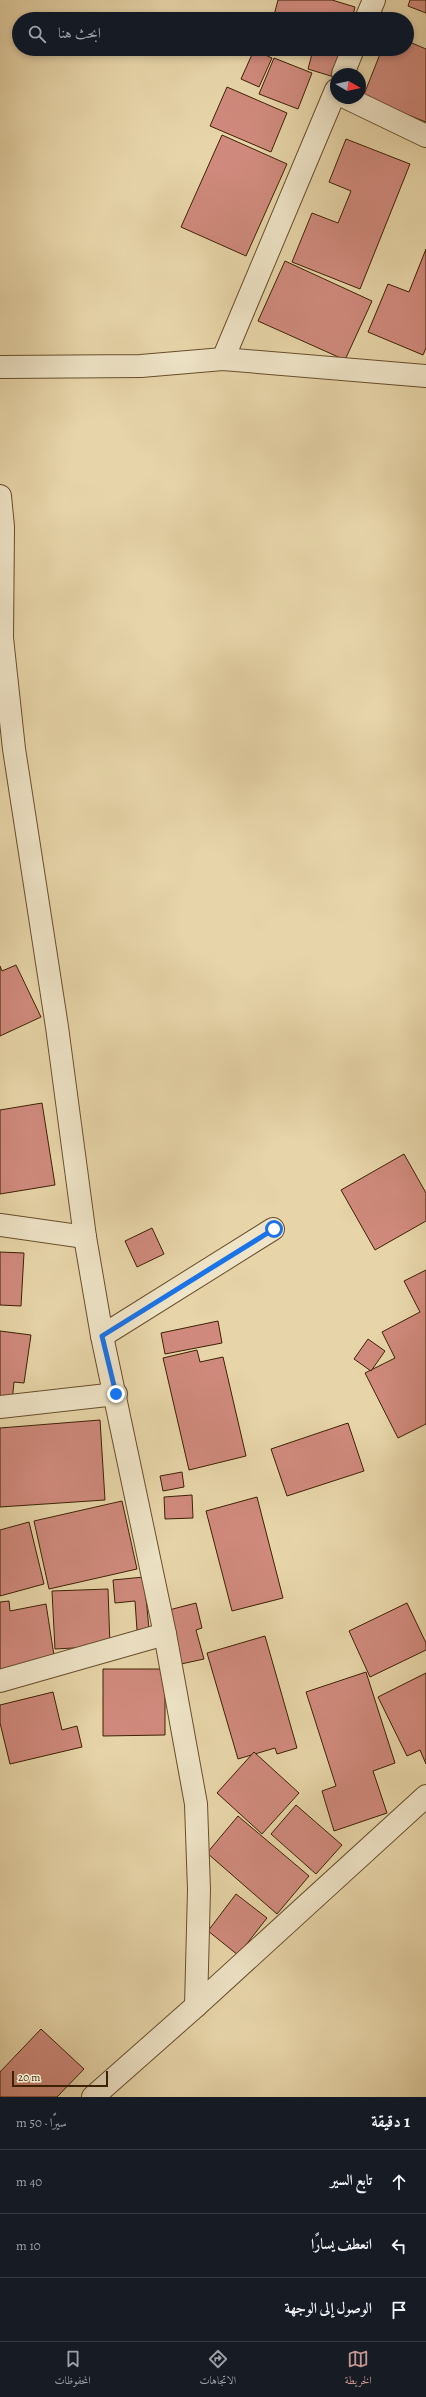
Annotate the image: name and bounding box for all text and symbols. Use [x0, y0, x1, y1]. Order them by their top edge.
search box [12, 12, 414, 56]
icon: search [26, 23, 48, 45]
text: ابحث هنا [58, 23, 101, 43]
north arrow [330, 68, 366, 104]
route start [265, 1220, 283, 1238]
route end [107, 1385, 125, 1403]
scale bar [12, 2069, 108, 2088]
text: 20 m [18, 2070, 40, 2085]
text: 1 دقيقة [371, 2110, 410, 2133]
text: سيرًا · 50 m [16, 2114, 67, 2131]
text: تابع السير [330, 2170, 372, 2190]
icon: ahead [388, 2171, 410, 2193]
text: 40 m [16, 2173, 42, 2190]
text: انعطف يسارًا [311, 2234, 372, 2254]
icon: left [388, 2235, 410, 2257]
text: 10 m [16, 2237, 41, 2254]
text: الوصول إلى الوجهة [285, 2298, 372, 2318]
icon: arrive [388, 2299, 410, 2321]
tab: المحفوظات [54, 2348, 91, 2391]
tab: الاتجاهات [199, 2348, 236, 2391]
tab: الخريطة [345, 2348, 372, 2391]

